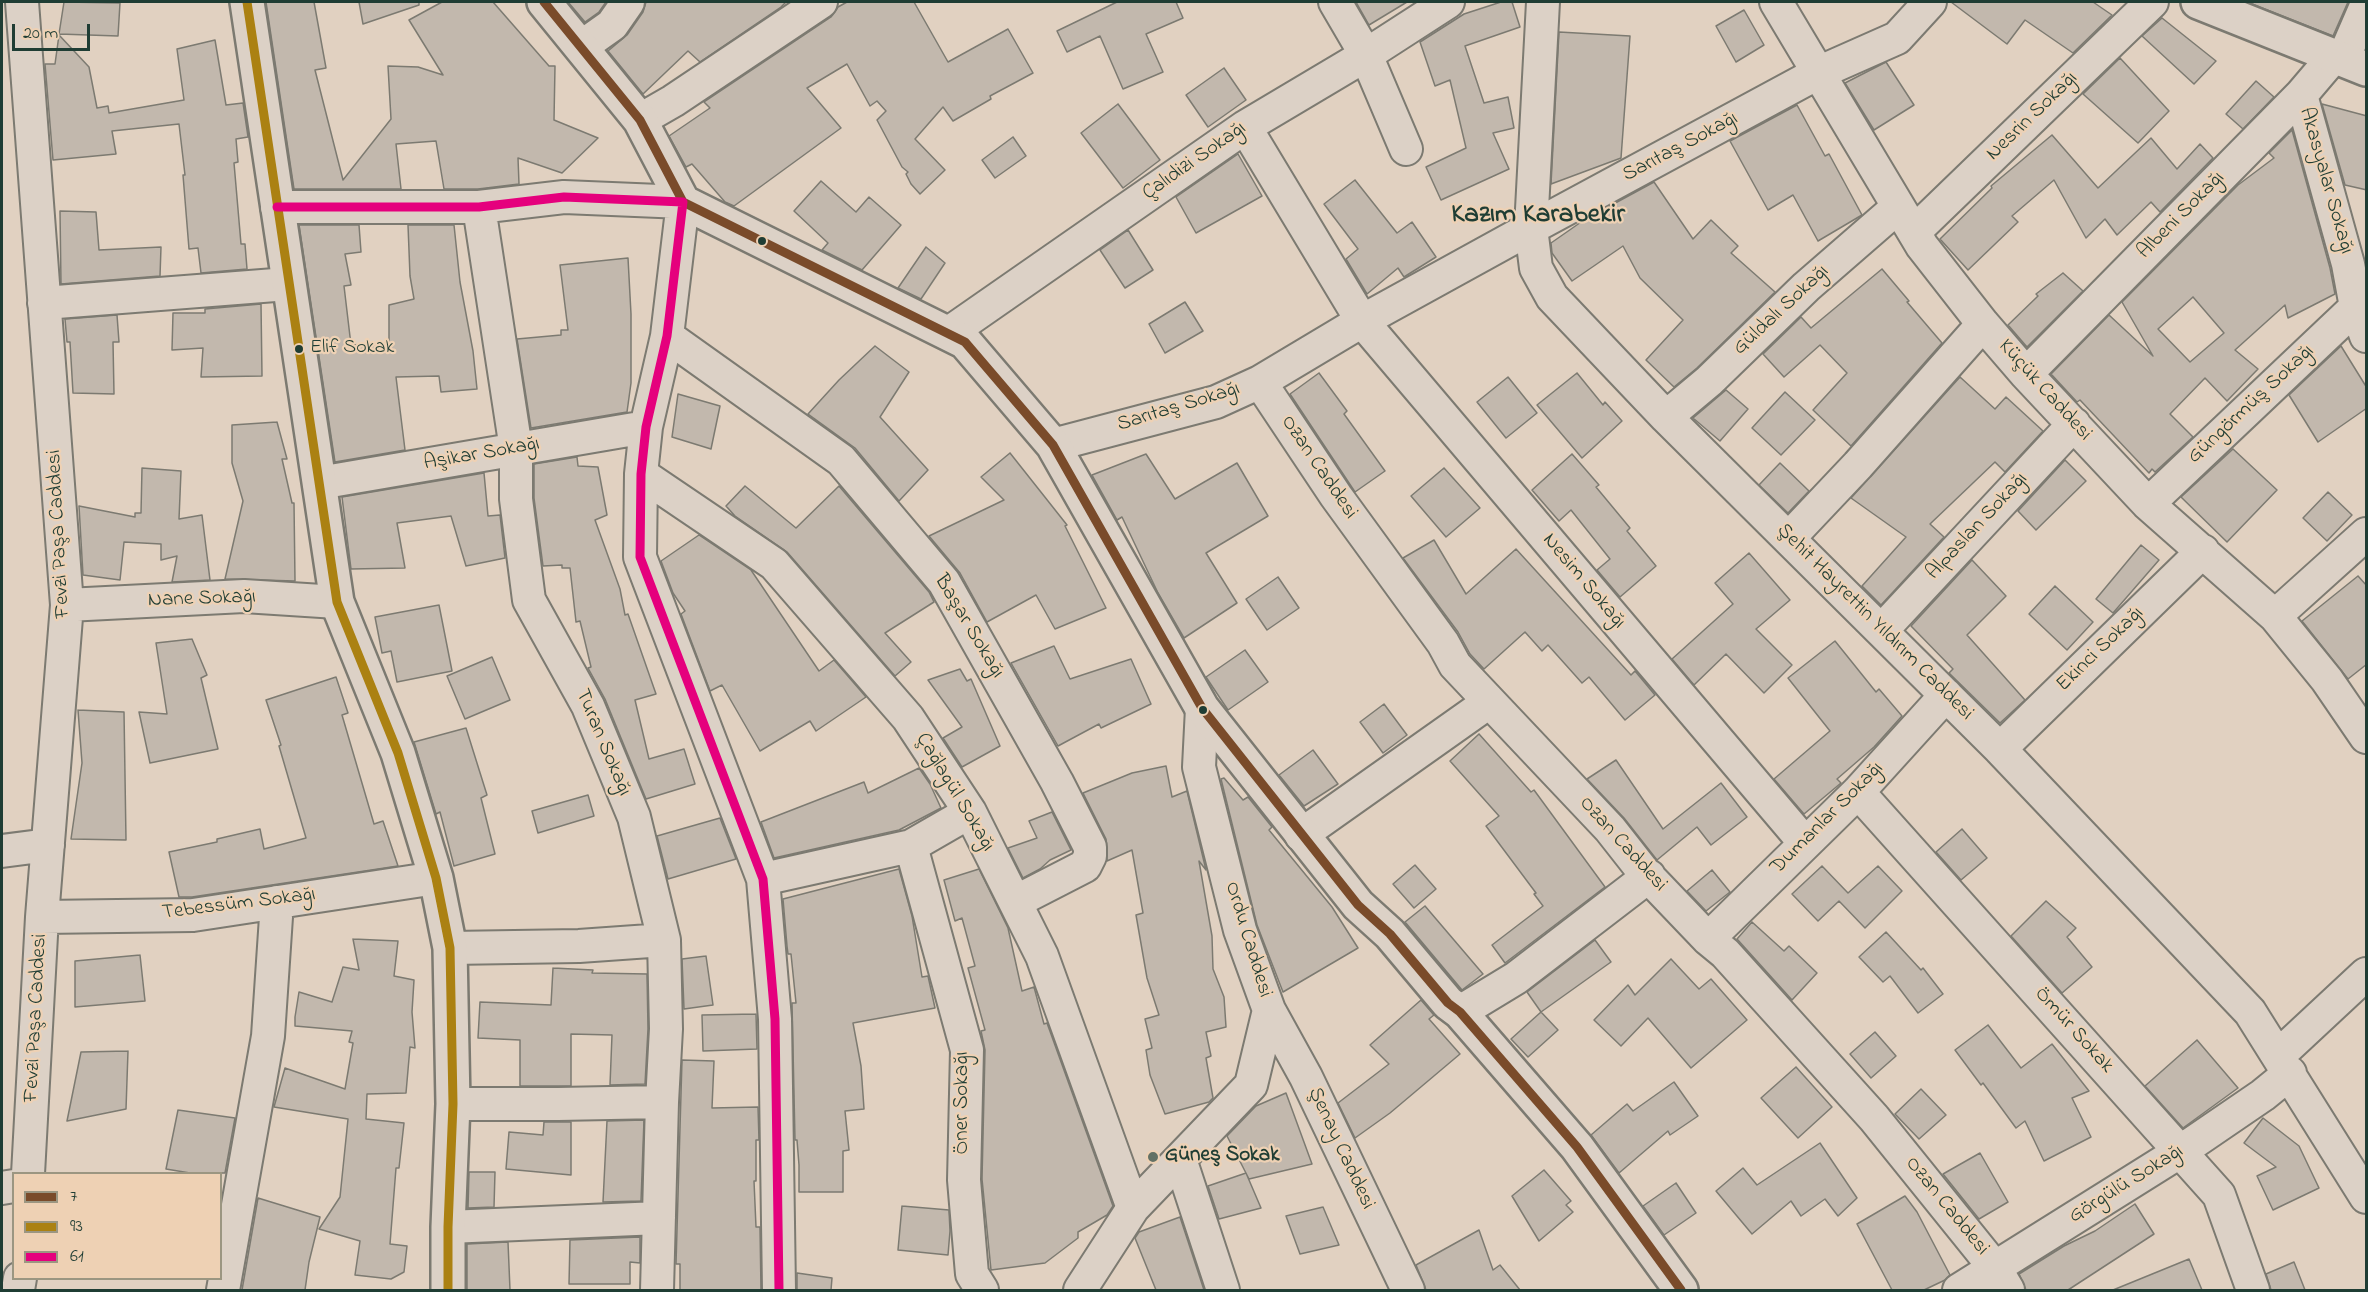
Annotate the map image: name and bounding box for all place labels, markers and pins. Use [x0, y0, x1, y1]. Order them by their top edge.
unlabelled marker [756, 235, 768, 247]
place label: Elif Sokak [310, 337, 394, 361]
marker: Elif Sokak [293, 343, 305, 355]
unlabelled marker [1197, 704, 1209, 716]
place label: Güneş Sokak [1165, 1144, 1279, 1170]
marker: Güneş Sokak [1146, 1150, 1160, 1164]

